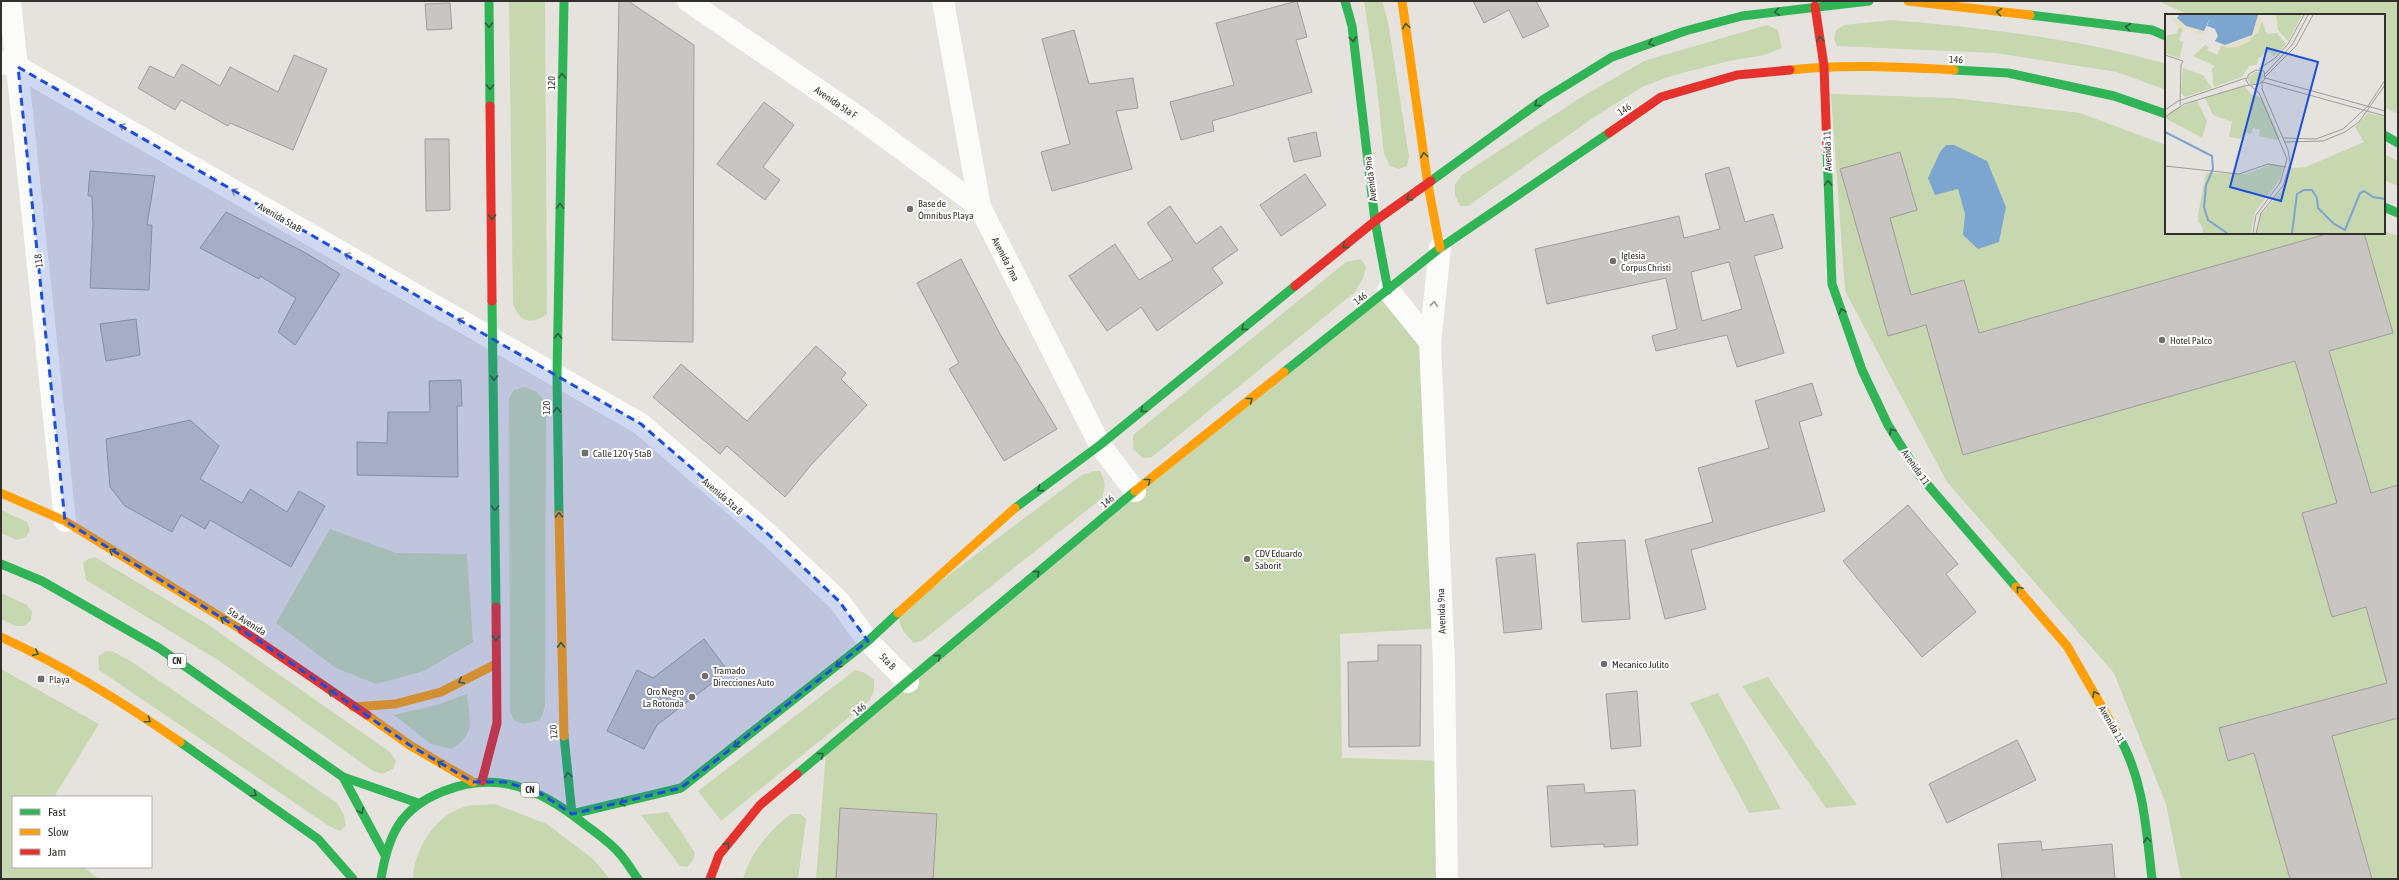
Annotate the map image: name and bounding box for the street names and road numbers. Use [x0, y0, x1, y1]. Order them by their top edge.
street label: 146 [1949, 54, 1964, 65]
street label: 120 [546, 76, 557, 90]
street label: Avenida 5ta F [812, 84, 859, 121]
street label: 146 [1615, 101, 1633, 118]
street label: Avenida 11 [1821, 130, 1834, 172]
street label: Avenida 9na [1362, 155, 1379, 202]
street label: Avenida 5taB [256, 201, 304, 234]
street label: Avenida 7ma [990, 235, 1021, 283]
street label: 118 [32, 253, 45, 269]
street label: 146 [1351, 289, 1369, 307]
street label: 120 [541, 401, 552, 415]
street label: Avenida 11 [1899, 447, 1932, 487]
street label: Avenida 5ta B [700, 476, 745, 517]
street label: 146 [1098, 492, 1116, 510]
street label: Avenida 9na [1435, 588, 1448, 634]
street label: 5ta Avenida [225, 605, 268, 638]
street label: 5ta B [877, 651, 898, 672]
road number: CN [168, 654, 186, 668]
street label: 146 [850, 700, 868, 718]
street label: Avenida 11 [2097, 704, 2127, 745]
street label: 120 [547, 724, 559, 739]
road number: CN [521, 783, 539, 797]

